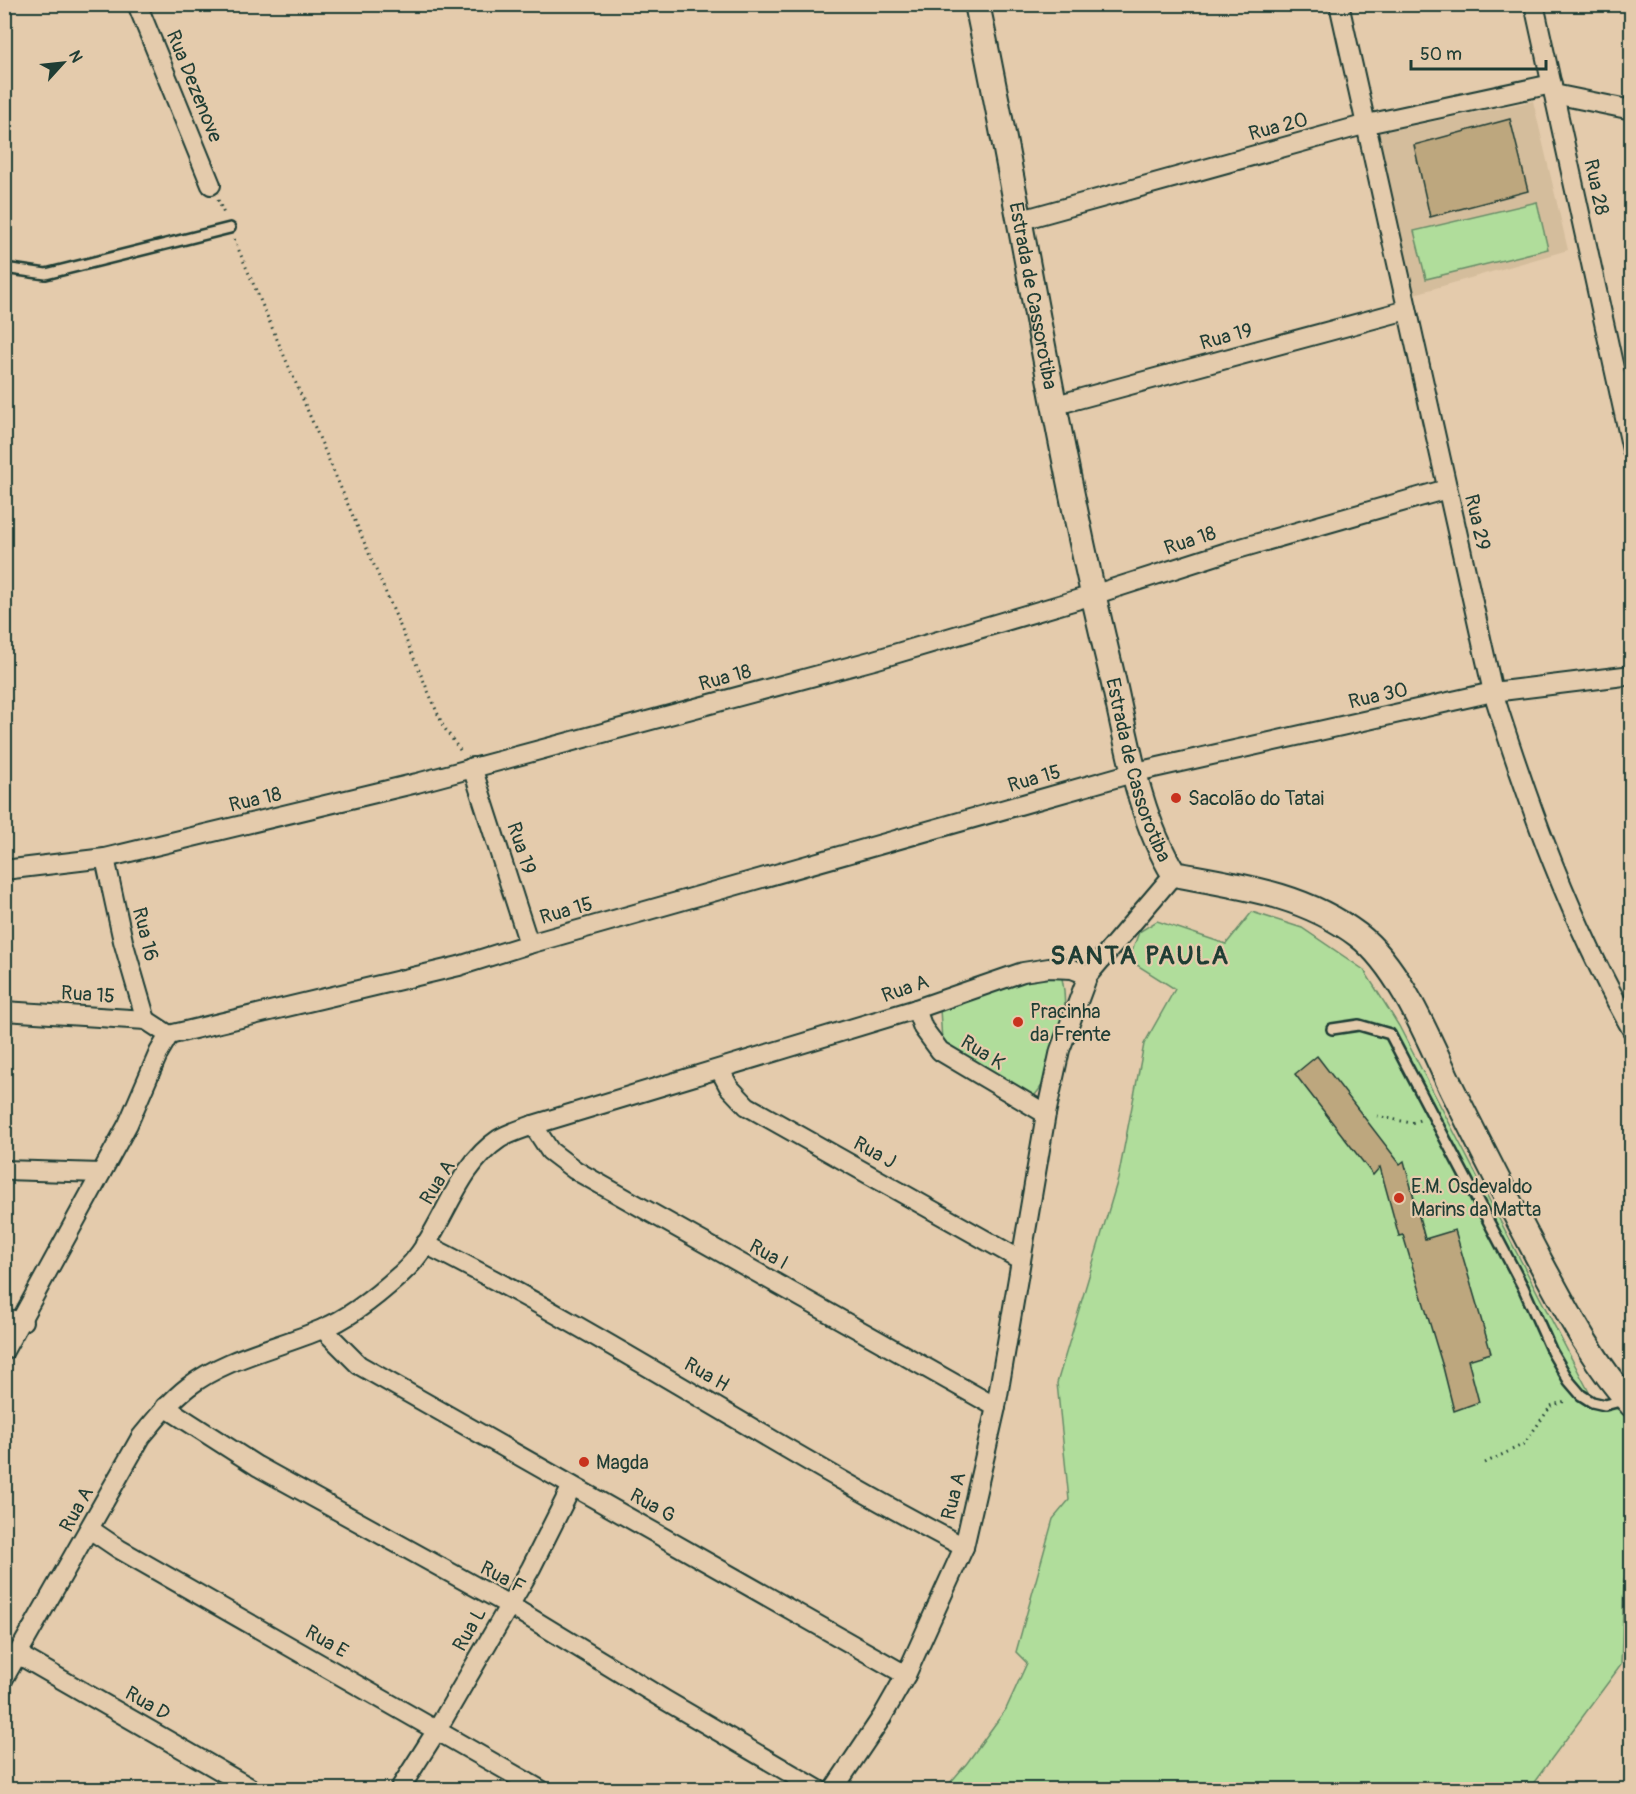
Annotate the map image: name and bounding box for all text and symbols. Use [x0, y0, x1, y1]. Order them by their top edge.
street label: Rua Dezenove [161, 26, 228, 146]
north arrow [33, 33, 93, 93]
scale bar [1411, 33, 1546, 71]
text: 50 m [1420, 43, 1462, 66]
text: N [64, 47, 87, 66]
street label: Rua 20 [1246, 107, 1310, 146]
street label: Rua 28 [1578, 157, 1615, 217]
street label: Estrada de Cassorotiba [1003, 200, 1063, 391]
street label: Rua 19 [1197, 317, 1255, 355]
street label: Rua 29 [1459, 492, 1496, 553]
street label: Rua 18 [1161, 520, 1219, 561]
street label: Rua 18 [696, 659, 754, 696]
street label: Estrada de Cassorotiba [1100, 675, 1177, 866]
street label: Rua 30 [1346, 677, 1410, 714]
street label: Rua 15 [1005, 759, 1064, 798]
street label: Rua 18 [226, 781, 284, 818]
place label: Sacolão do Tatai [1188, 786, 1324, 811]
marker: Sacolão do Tatai [1169, 791, 1183, 805]
street label: Rua 19 [501, 819, 542, 877]
street label: Rua 15 [537, 891, 596, 930]
street label: Rua 16 [127, 905, 164, 964]
district label: SANTA PAULA [1050, 940, 1230, 972]
street label: Rua A [878, 969, 932, 1008]
street label: Rua 15 [60, 980, 116, 1009]
place label: Pracinha da Frente [1030, 999, 1111, 1047]
marker: Pracinha da Frente [1011, 1015, 1025, 1029]
street label: Rua K [956, 1029, 1009, 1076]
street label: Rua J [849, 1131, 900, 1174]
street label: Rua A [414, 1155, 461, 1209]
place label: E.M. Osdevaldo Marins da Matta [1411, 1174, 1541, 1222]
marker: E.M. Osdevaldo Marins da Matta [1392, 1191, 1406, 1205]
street label: Rua I [745, 1234, 793, 1275]
street label: Rua H [680, 1352, 734, 1397]
place label: Magda [596, 1450, 649, 1475]
marker: Magda [577, 1455, 591, 1469]
street label: Rua A [936, 1470, 971, 1523]
street label: Rua A [54, 1482, 99, 1536]
street label: Rua G [625, 1483, 680, 1528]
street label: Rua F [476, 1555, 530, 1600]
street label: Rua L [447, 1603, 492, 1656]
street label: Rua E [301, 1619, 353, 1664]
street label: Rua D [121, 1681, 175, 1726]

